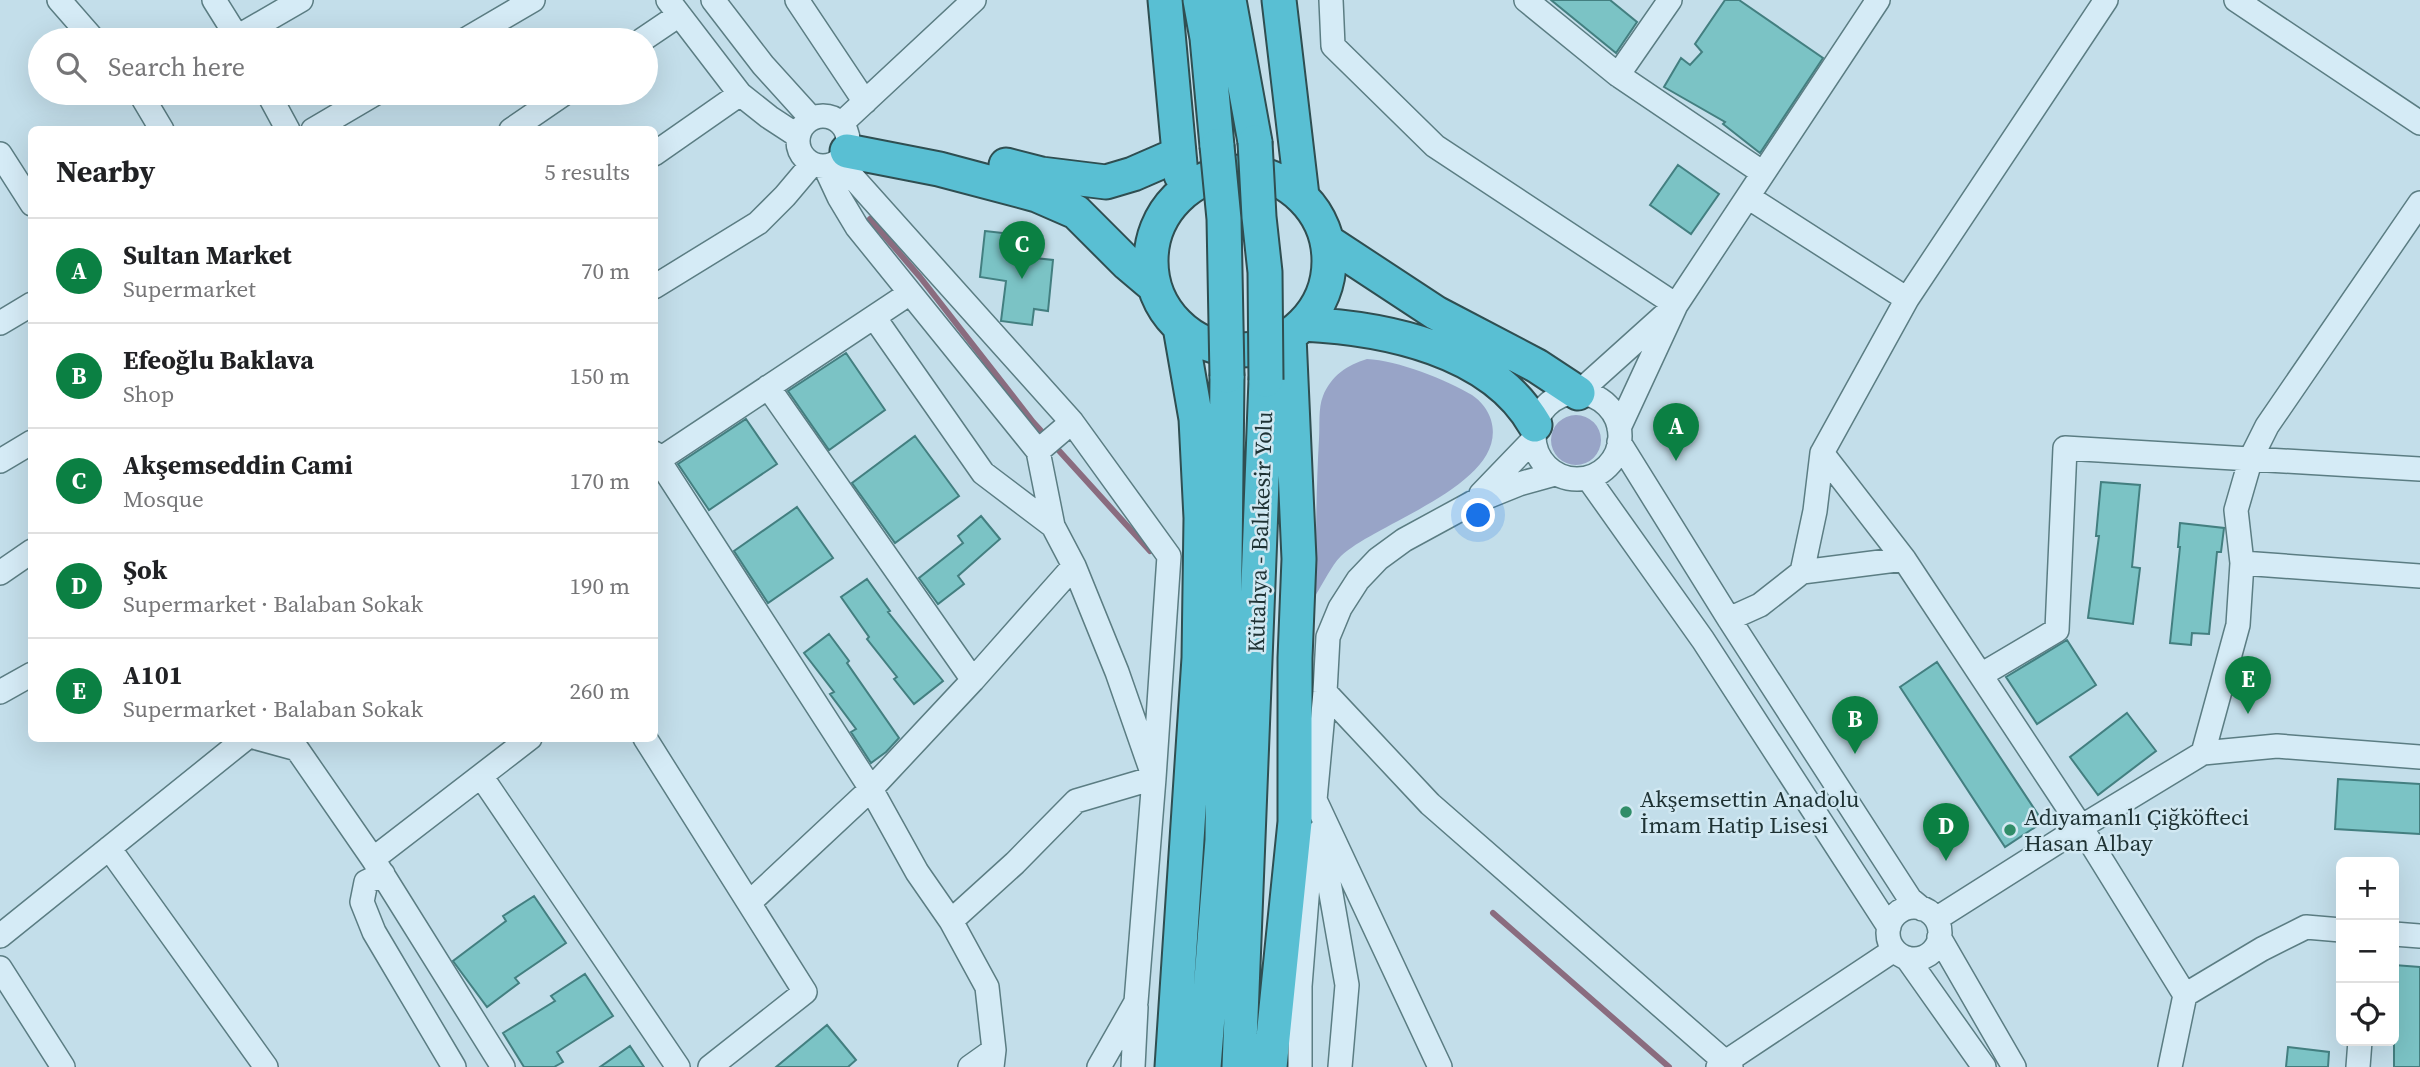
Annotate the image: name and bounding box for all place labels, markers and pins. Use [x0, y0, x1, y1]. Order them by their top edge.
pin: C [999, 221, 1045, 279]
pin: A [1653, 403, 1699, 461]
pin: E [2225, 656, 2271, 714]
pin: B [1832, 696, 1878, 754]
place label: Akşemsettin Anadolu İmam Hatip Lisesi [1640, 783, 1859, 841]
place label: Adıyamanlı Çiğköfteci Hasan Albay [2024, 801, 2249, 859]
pin: D [1923, 803, 1969, 861]
marker: Akşemsettin Anadolu İmam Hatip Lisesi [1618, 804, 1634, 820]
marker: Adıyamanlı Çiğköfteci Hasan Albay [2002, 822, 2018, 838]

